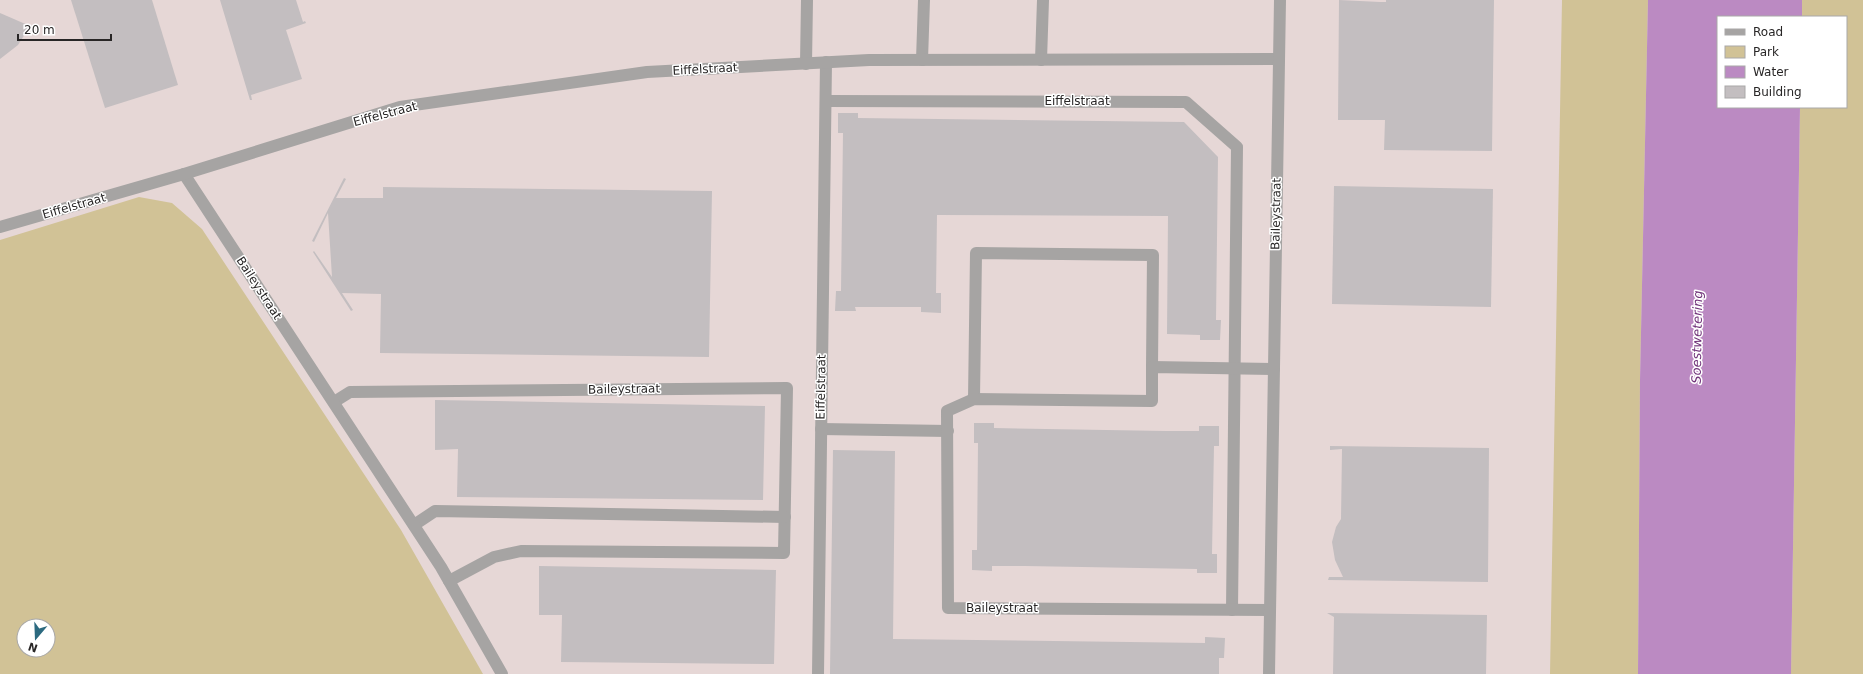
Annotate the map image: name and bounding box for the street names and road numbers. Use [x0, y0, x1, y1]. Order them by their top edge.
street label: Eiffelstraat [672, 60, 738, 78]
street label: Eiffelstraat [1044, 94, 1110, 108]
street label: Eiffelstraat [352, 99, 419, 129]
street label: Baileystraat [1268, 178, 1284, 250]
street label: Eiffelstraat [41, 190, 108, 222]
street label: Baileystraat [234, 254, 285, 322]
street label: Eiffelstraat [813, 354, 829, 420]
street label: Baileystraat [588, 381, 660, 397]
street label: Baileystraat [966, 601, 1038, 615]

